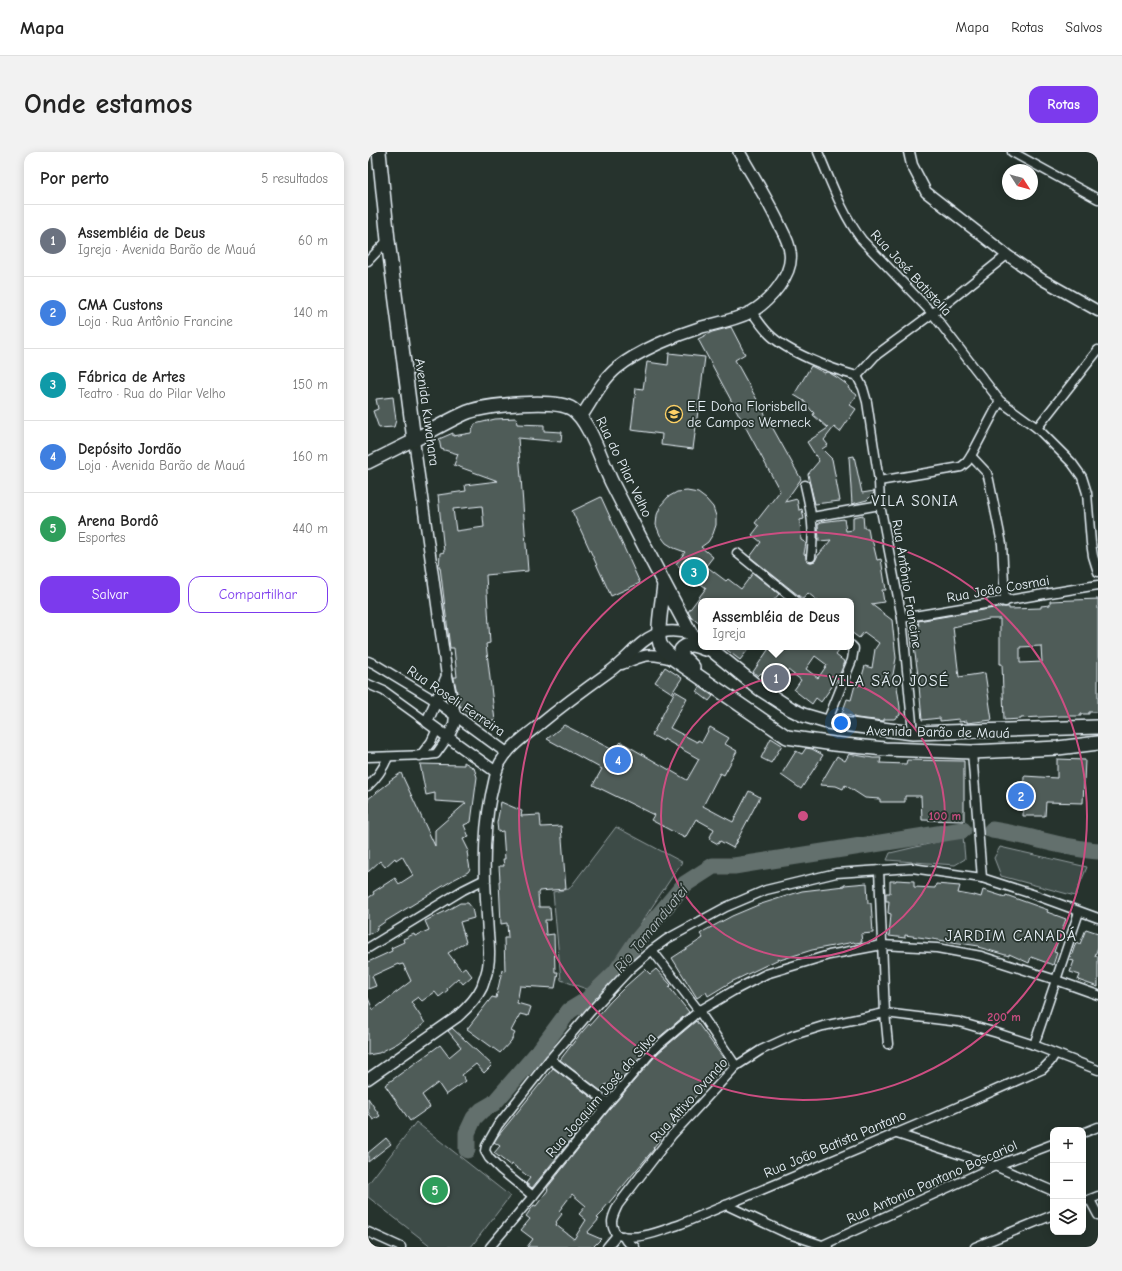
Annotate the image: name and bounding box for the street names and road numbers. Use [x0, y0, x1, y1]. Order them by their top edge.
street label: Rua José Batistella [867, 226, 955, 320]
street label: Avenida Kuwahara [411, 357, 443, 467]
street label: Rua do Pilar Velho [592, 414, 656, 520]
street label: Rua Antônio Francine [888, 518, 926, 650]
street label: Rua João Cosmai [945, 572, 1051, 606]
street label: Rua Roseli Ferreira [404, 662, 508, 740]
street label: Avenida Barão de Mauá [866, 722, 1010, 742]
street label: Rua Joaquim José da Silva [542, 1029, 660, 1161]
street label: Rua Altivo Ovando [647, 1054, 731, 1146]
street label: Rua João Batista Pantano [761, 1106, 909, 1182]
street label: Rua Antonia Pantano Boscariol [844, 1137, 1020, 1227]

